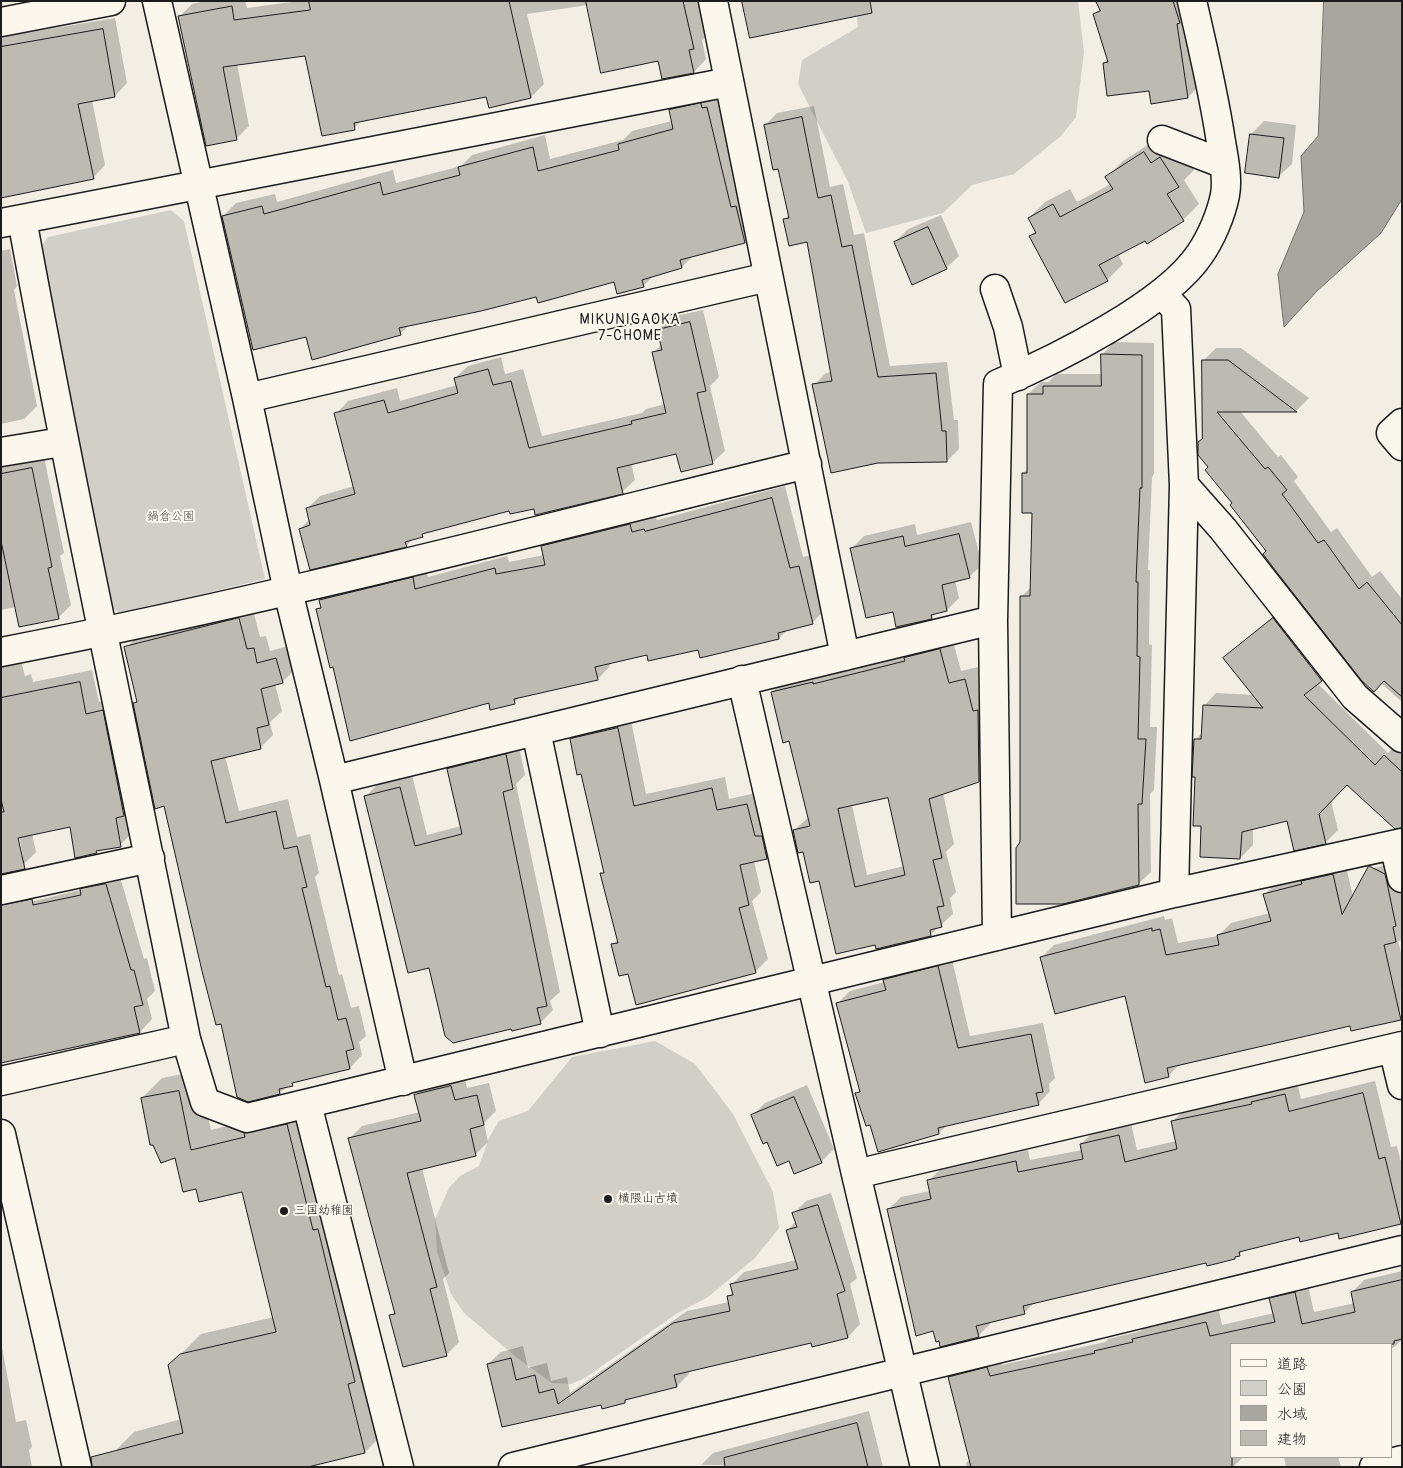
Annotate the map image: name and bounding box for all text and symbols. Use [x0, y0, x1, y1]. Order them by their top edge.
district label: MIKUNIGAOKA 7-CHOME [578, 312, 682, 344]
park label: 鍋倉公園 [147, 510, 195, 524]
place label: 横隈山古墳 [618, 1192, 678, 1206]
marker: 横隈山古墳 [602, 1193, 614, 1205]
place label: 三国幼稚園 [294, 1204, 354, 1218]
marker: 三国幼稚園 [278, 1205, 290, 1217]
legend [1230, 1343, 1393, 1458]
text: 道路 [1277, 1355, 1307, 1374]
text: 公園 [1277, 1380, 1307, 1399]
text: 水域 [1277, 1405, 1307, 1424]
text: 建物 [1277, 1430, 1307, 1449]

